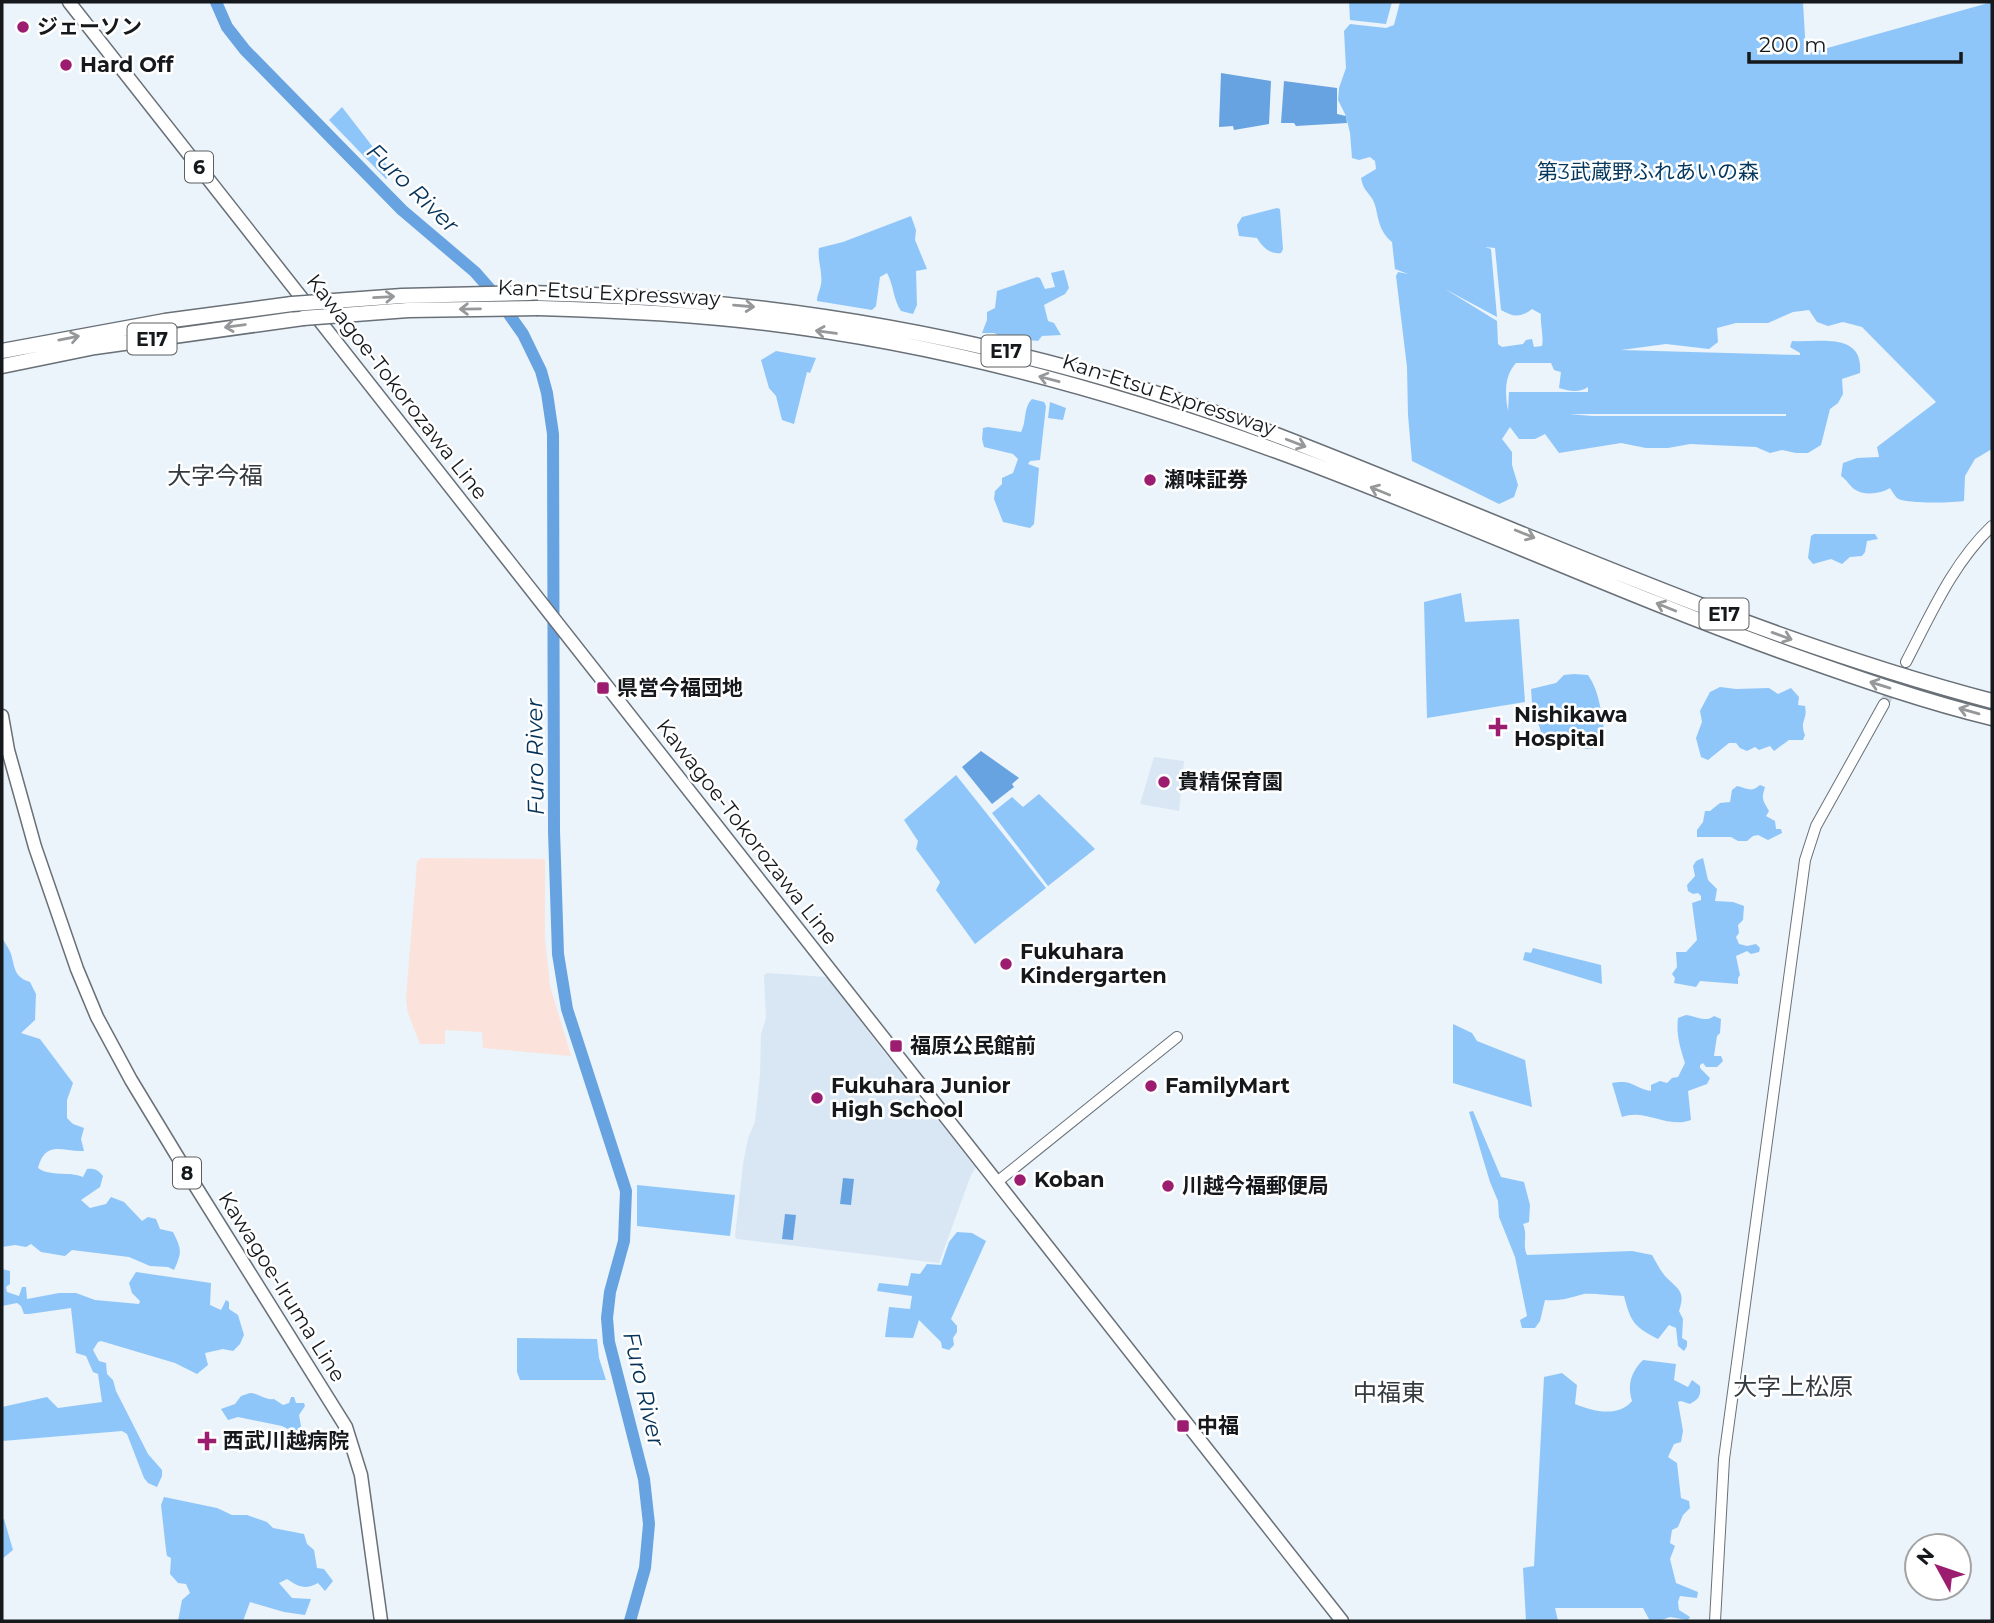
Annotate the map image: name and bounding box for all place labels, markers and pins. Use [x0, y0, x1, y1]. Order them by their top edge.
place label: ジェーソン [37, 14, 142, 39]
marker: ジェーソン [15, 19, 31, 35]
place label: Hard Off [80, 52, 174, 77]
marker: Hard Off [58, 57, 74, 73]
place label: 瀬味証券 [1164, 467, 1248, 492]
marker: 瀬味証券 [1142, 472, 1158, 488]
place label: 県営今福団地 [617, 675, 743, 700]
marker: 県営今福団地 [595, 680, 611, 696]
place label: Nishikawa Hospital [1514, 702, 1628, 751]
marker: Nishikawa Hospital [1488, 717, 1508, 737]
place label: 貴精保育園 [1178, 769, 1283, 794]
marker: 貴精保育園 [1156, 774, 1172, 790]
place label: Fukuhara Kindergarten [1020, 939, 1167, 988]
marker: Fukuhara Kindergarten [998, 956, 1014, 972]
place label: 福原公民館前 [910, 1033, 1036, 1058]
marker: 福原公民館前 [888, 1038, 904, 1054]
place label: Fukuhara Junior High School [831, 1073, 1011, 1122]
place label: FamilyMart [1165, 1073, 1290, 1098]
marker: FamilyMart [1143, 1078, 1159, 1094]
marker: Fukuhara Junior High School [809, 1090, 825, 1106]
place label: Koban [1034, 1167, 1105, 1192]
marker: Koban [1012, 1172, 1028, 1188]
place label: 川越今福郵便局 [1182, 1173, 1329, 1198]
marker: 川越今福郵便局 [1160, 1178, 1176, 1194]
place label: 中福 [1197, 1413, 1239, 1438]
marker: 中福 [1175, 1418, 1191, 1434]
place label: 西武川越病院 [223, 1428, 349, 1453]
marker: 西武川越病院 [197, 1431, 217, 1451]

